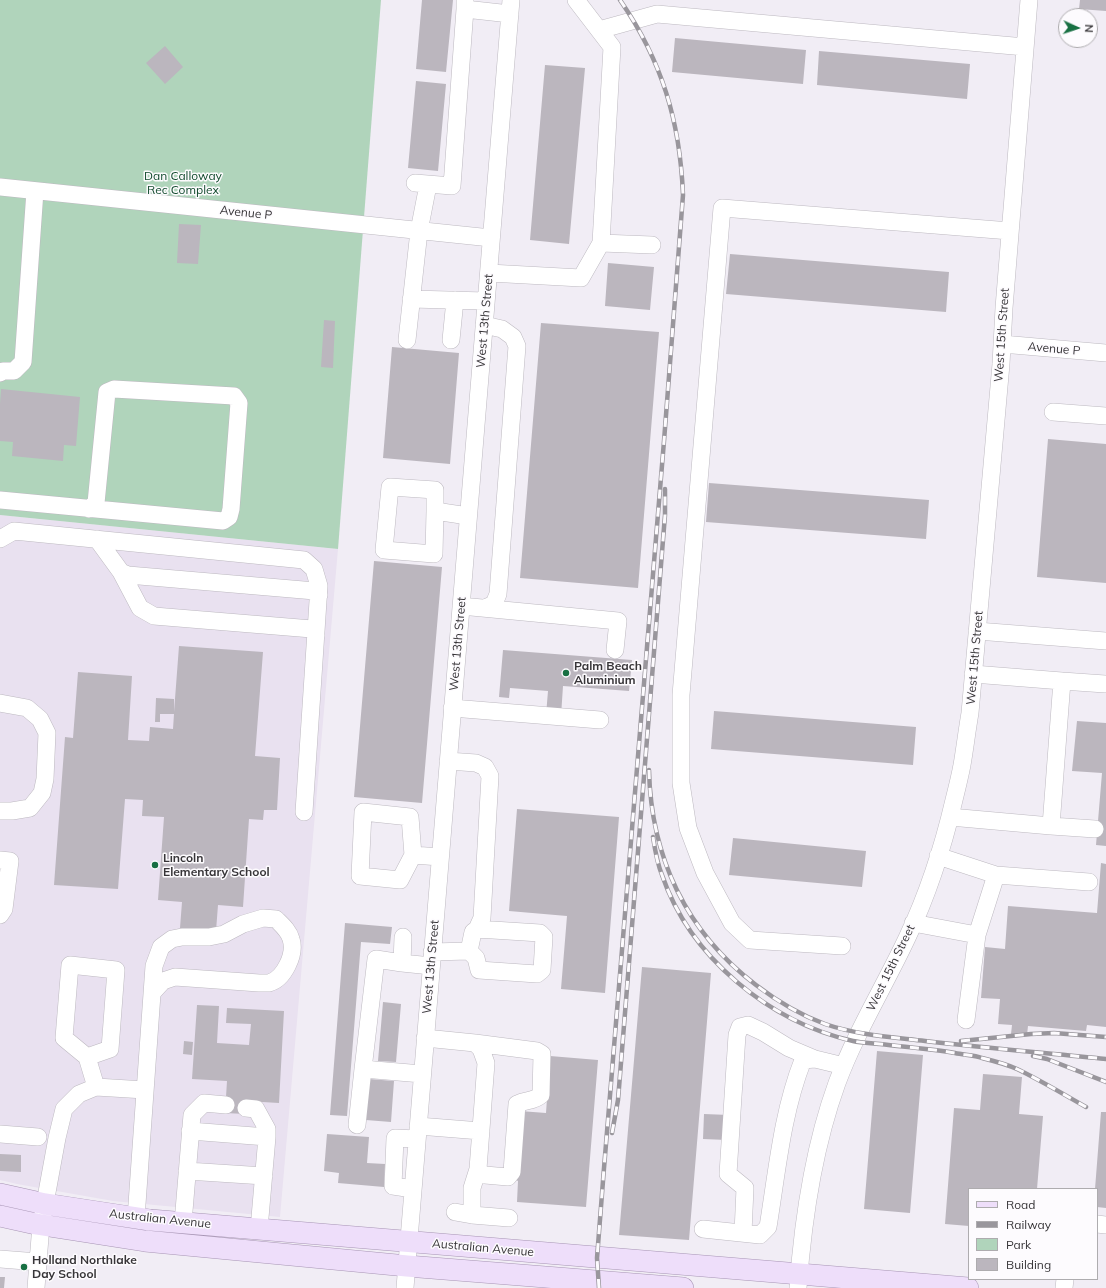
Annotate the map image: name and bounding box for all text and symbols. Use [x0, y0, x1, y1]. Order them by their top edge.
north arrow [1058, 8, 1098, 48]
text: N [1082, 24, 1096, 33]
park label: Dan Calloway Rec Complex [144, 169, 222, 197]
street label: Avenue P [219, 203, 273, 223]
street label: West 13th Street [474, 273, 496, 369]
street label: West 15th Street [992, 287, 1012, 383]
street label: Avenue P [1027, 340, 1081, 358]
street label: West 13th Street [447, 596, 469, 692]
street label: West 15th Street [964, 610, 986, 706]
place label: Palm Beach Aluminium [574, 659, 642, 687]
marker: Palm Beach Aluminium [561, 668, 571, 678]
place label: Lincoln Elementary School [163, 851, 270, 879]
marker: Lincoln Elementary School [150, 860, 160, 870]
street label: West 13th Street [420, 919, 442, 1015]
street label: West 15th Street [864, 922, 918, 1014]
legend [968, 1188, 1098, 1280]
text: Road [1006, 1197, 1035, 1212]
street label: Australian Avenue [108, 1206, 212, 1232]
text: Railway [1006, 1217, 1051, 1232]
street label: Australian Avenue [431, 1236, 535, 1260]
text: Park [1006, 1237, 1031, 1252]
place label: Holland Northlake Day School [32, 1253, 137, 1281]
text: Building [1006, 1257, 1051, 1272]
marker: Holland Northlake Day School [19, 1262, 29, 1272]

